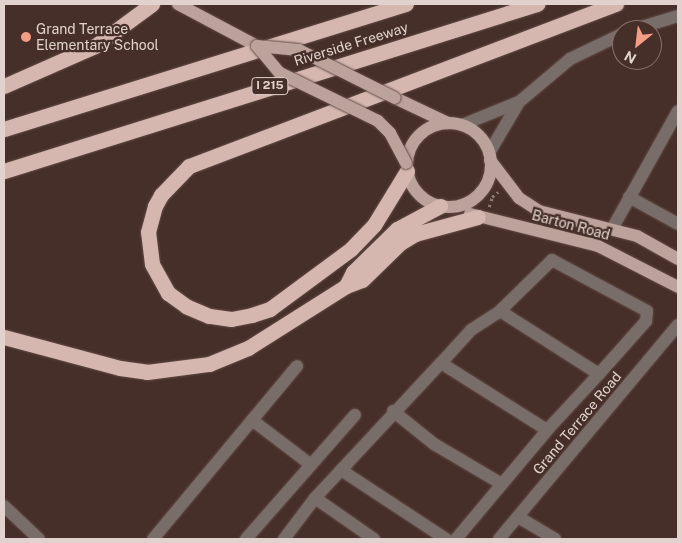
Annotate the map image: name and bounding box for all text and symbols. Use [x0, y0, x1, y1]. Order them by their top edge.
street label: Riverside Freeway [292, 19, 410, 69]
north arrow [612, 20, 662, 70]
place label: Grand Terrace Elementary School [36, 21, 159, 54]
marker: Grand Terrace Elementary School [20, 31, 32, 43]
text: N [622, 48, 639, 67]
road number: I 215 [251, 76, 289, 95]
street label: Barton Road [530, 207, 612, 243]
street label: Grand Terrace Road [529, 368, 625, 478]

